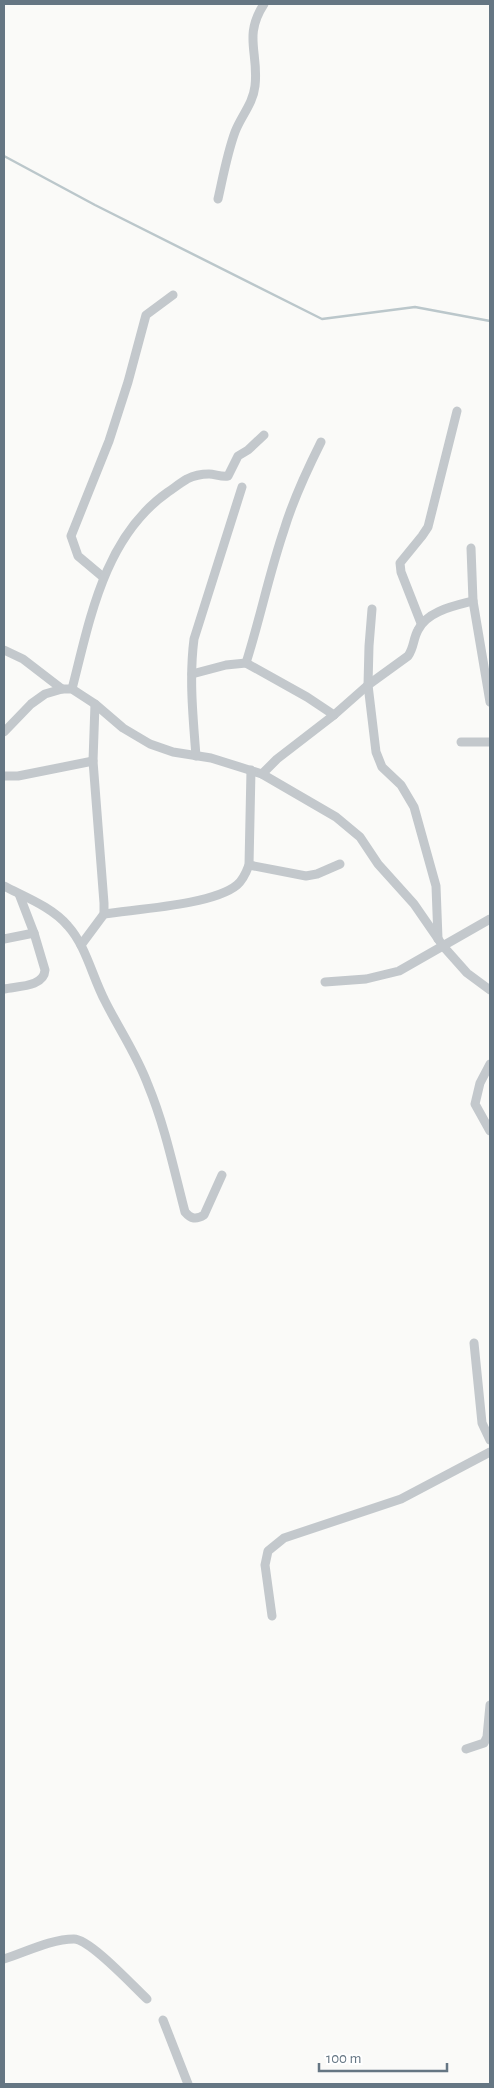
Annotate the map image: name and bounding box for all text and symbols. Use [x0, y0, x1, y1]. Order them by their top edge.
scale bar [319, 2040, 446, 2072]
text: 100 m [326, 2051, 361, 2066]

